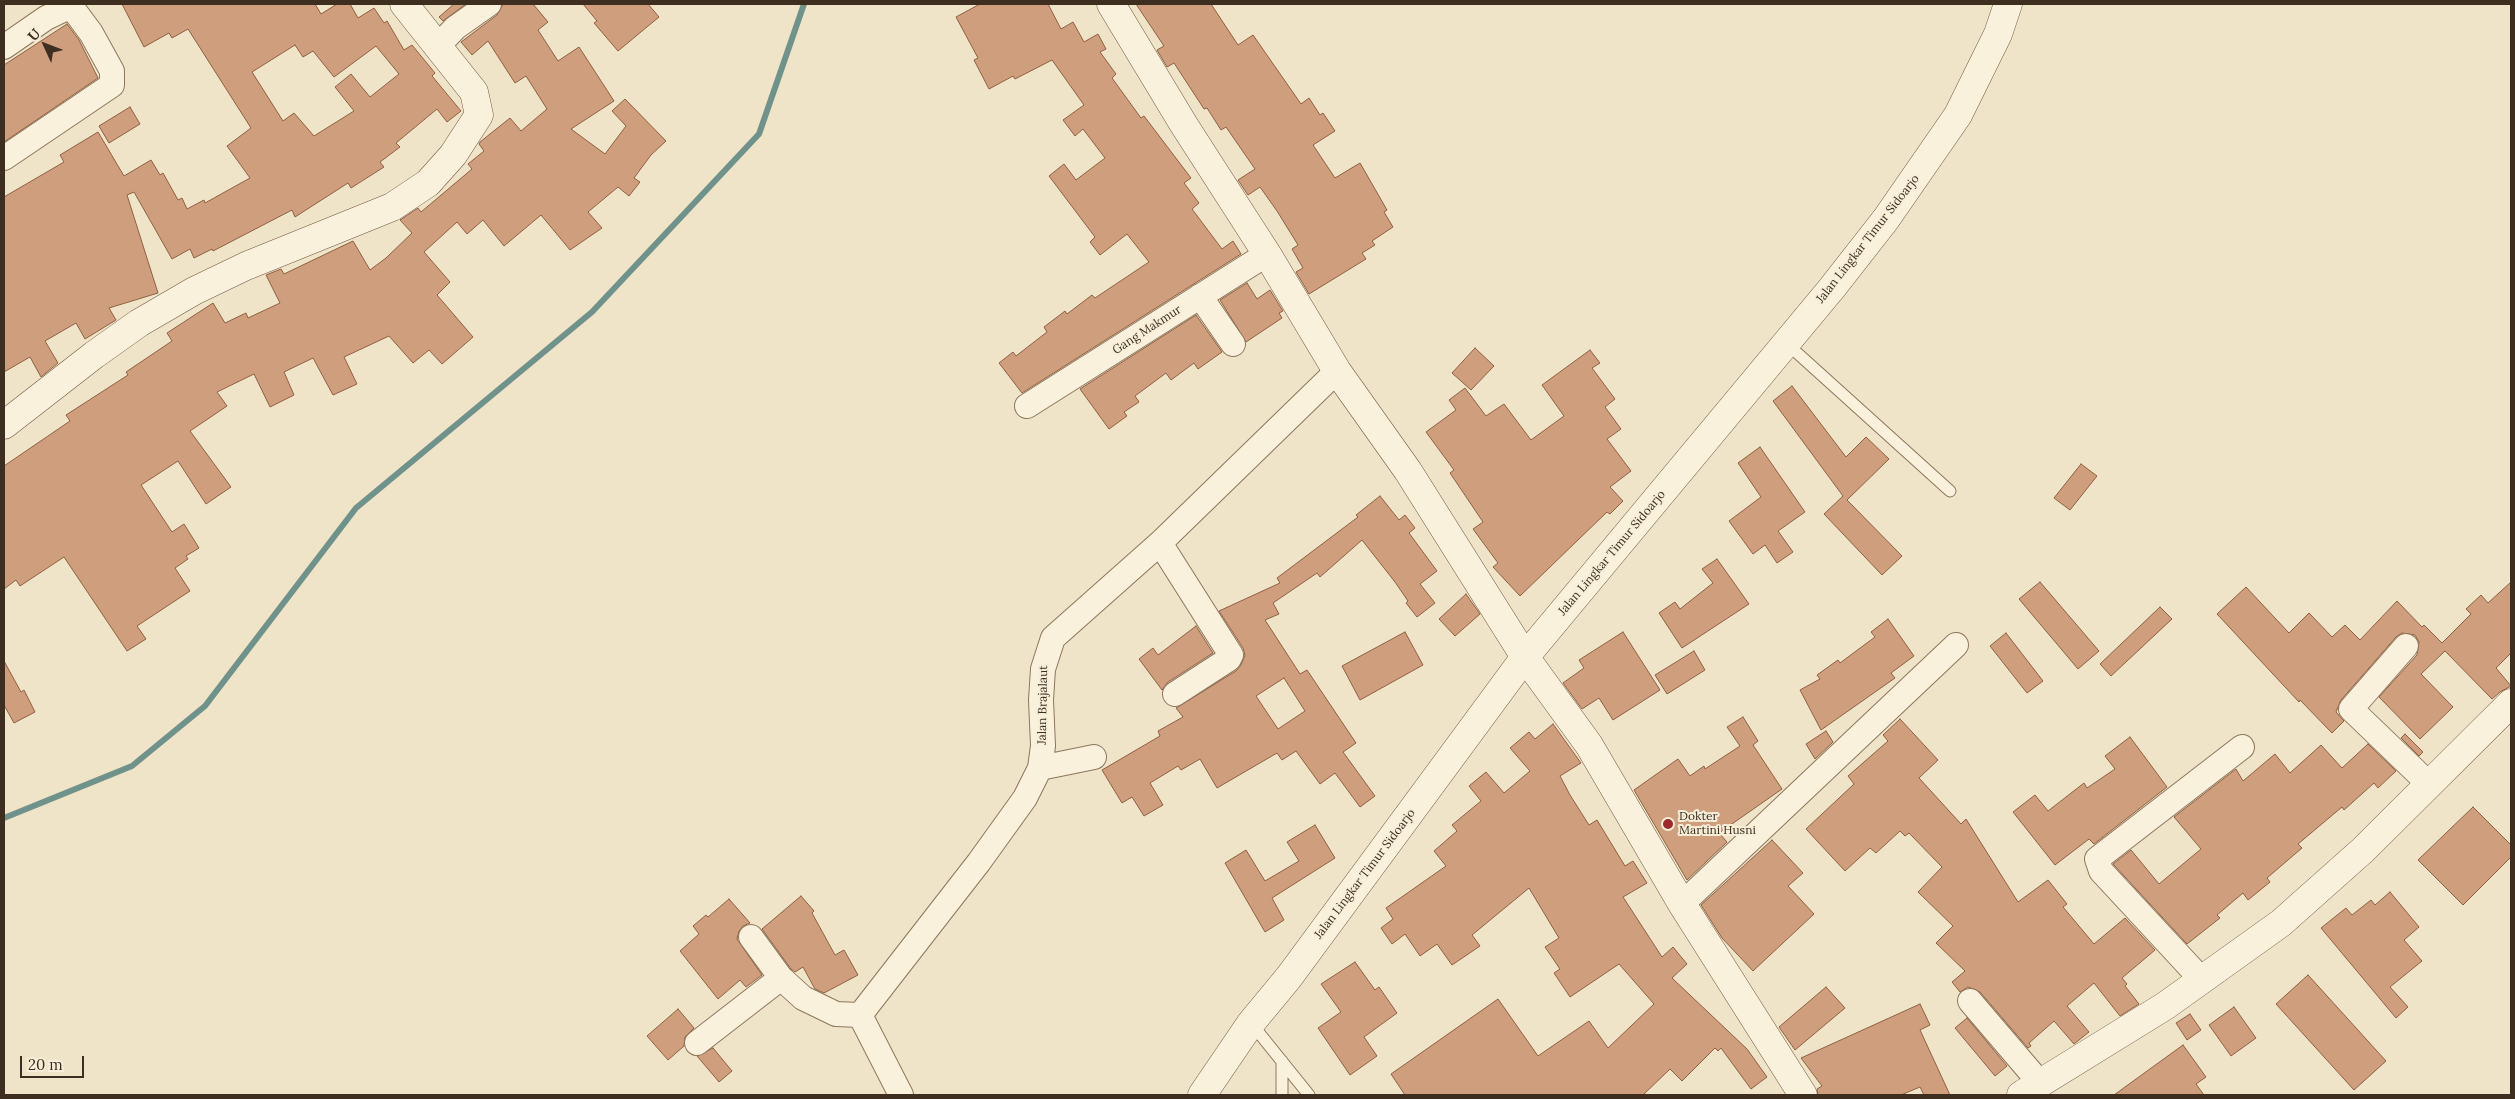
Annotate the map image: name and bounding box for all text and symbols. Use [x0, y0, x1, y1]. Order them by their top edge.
north arrow [20, 20, 70, 70]
text: U [24, 25, 44, 45]
street label: Jalan Lingkar Timur Sidoarjo [1813, 172, 1923, 306]
street label: Gang Makmur [1110, 302, 1184, 358]
street label: Jalan Lingkar Timur Sidoarjo [1555, 487, 1669, 619]
street label: Jalan Brajalaut [1035, 665, 1051, 745]
street label: Jalan Lingkar Timur Sidoarjo [1311, 806, 1419, 942]
place label: Dokter Martini Husni [1679, 810, 1756, 838]
marker: Dokter Martini Husni [1661, 817, 1675, 831]
scale bar [22, 1046, 86, 1078]
text: 20 m [28, 1055, 63, 1074]

